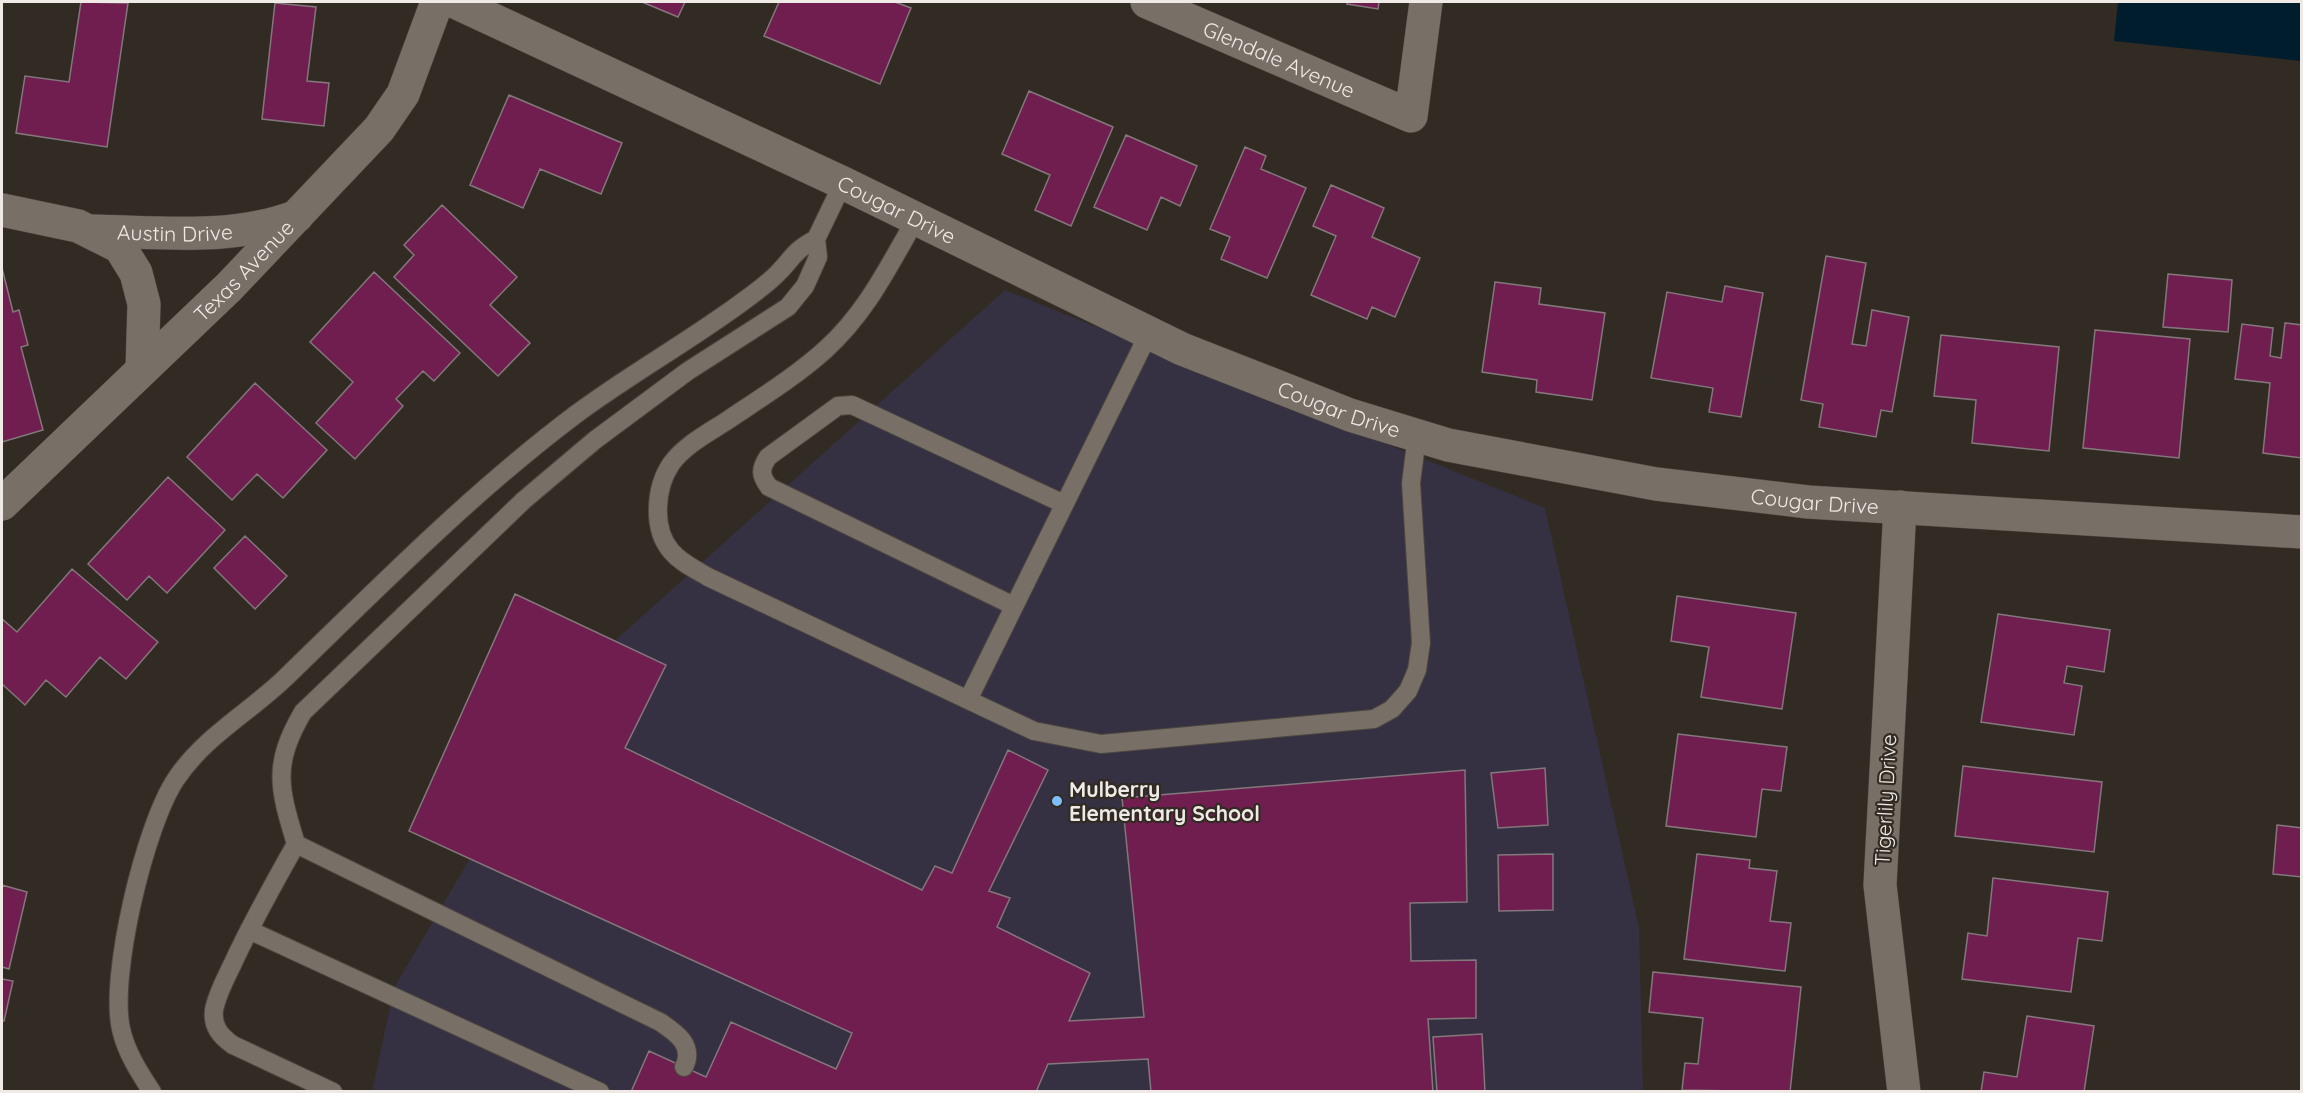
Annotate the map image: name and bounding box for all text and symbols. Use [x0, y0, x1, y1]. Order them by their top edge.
street label: Glendale Avenue [1199, 15, 1359, 103]
street label: Cougar Drive [833, 169, 960, 249]
street label: Texas Avenue [188, 214, 299, 327]
street label: Austin Drive [117, 218, 234, 246]
street label: Cougar Drive [1274, 375, 1404, 443]
street label: Cougar Drive [1749, 482, 1880, 519]
street label: Tigerlily Drive [1869, 733, 1901, 867]
place label: Mulberry Elementary School [1069, 776, 1260, 826]
marker: Mulberry Elementary School [1050, 794, 1064, 808]

